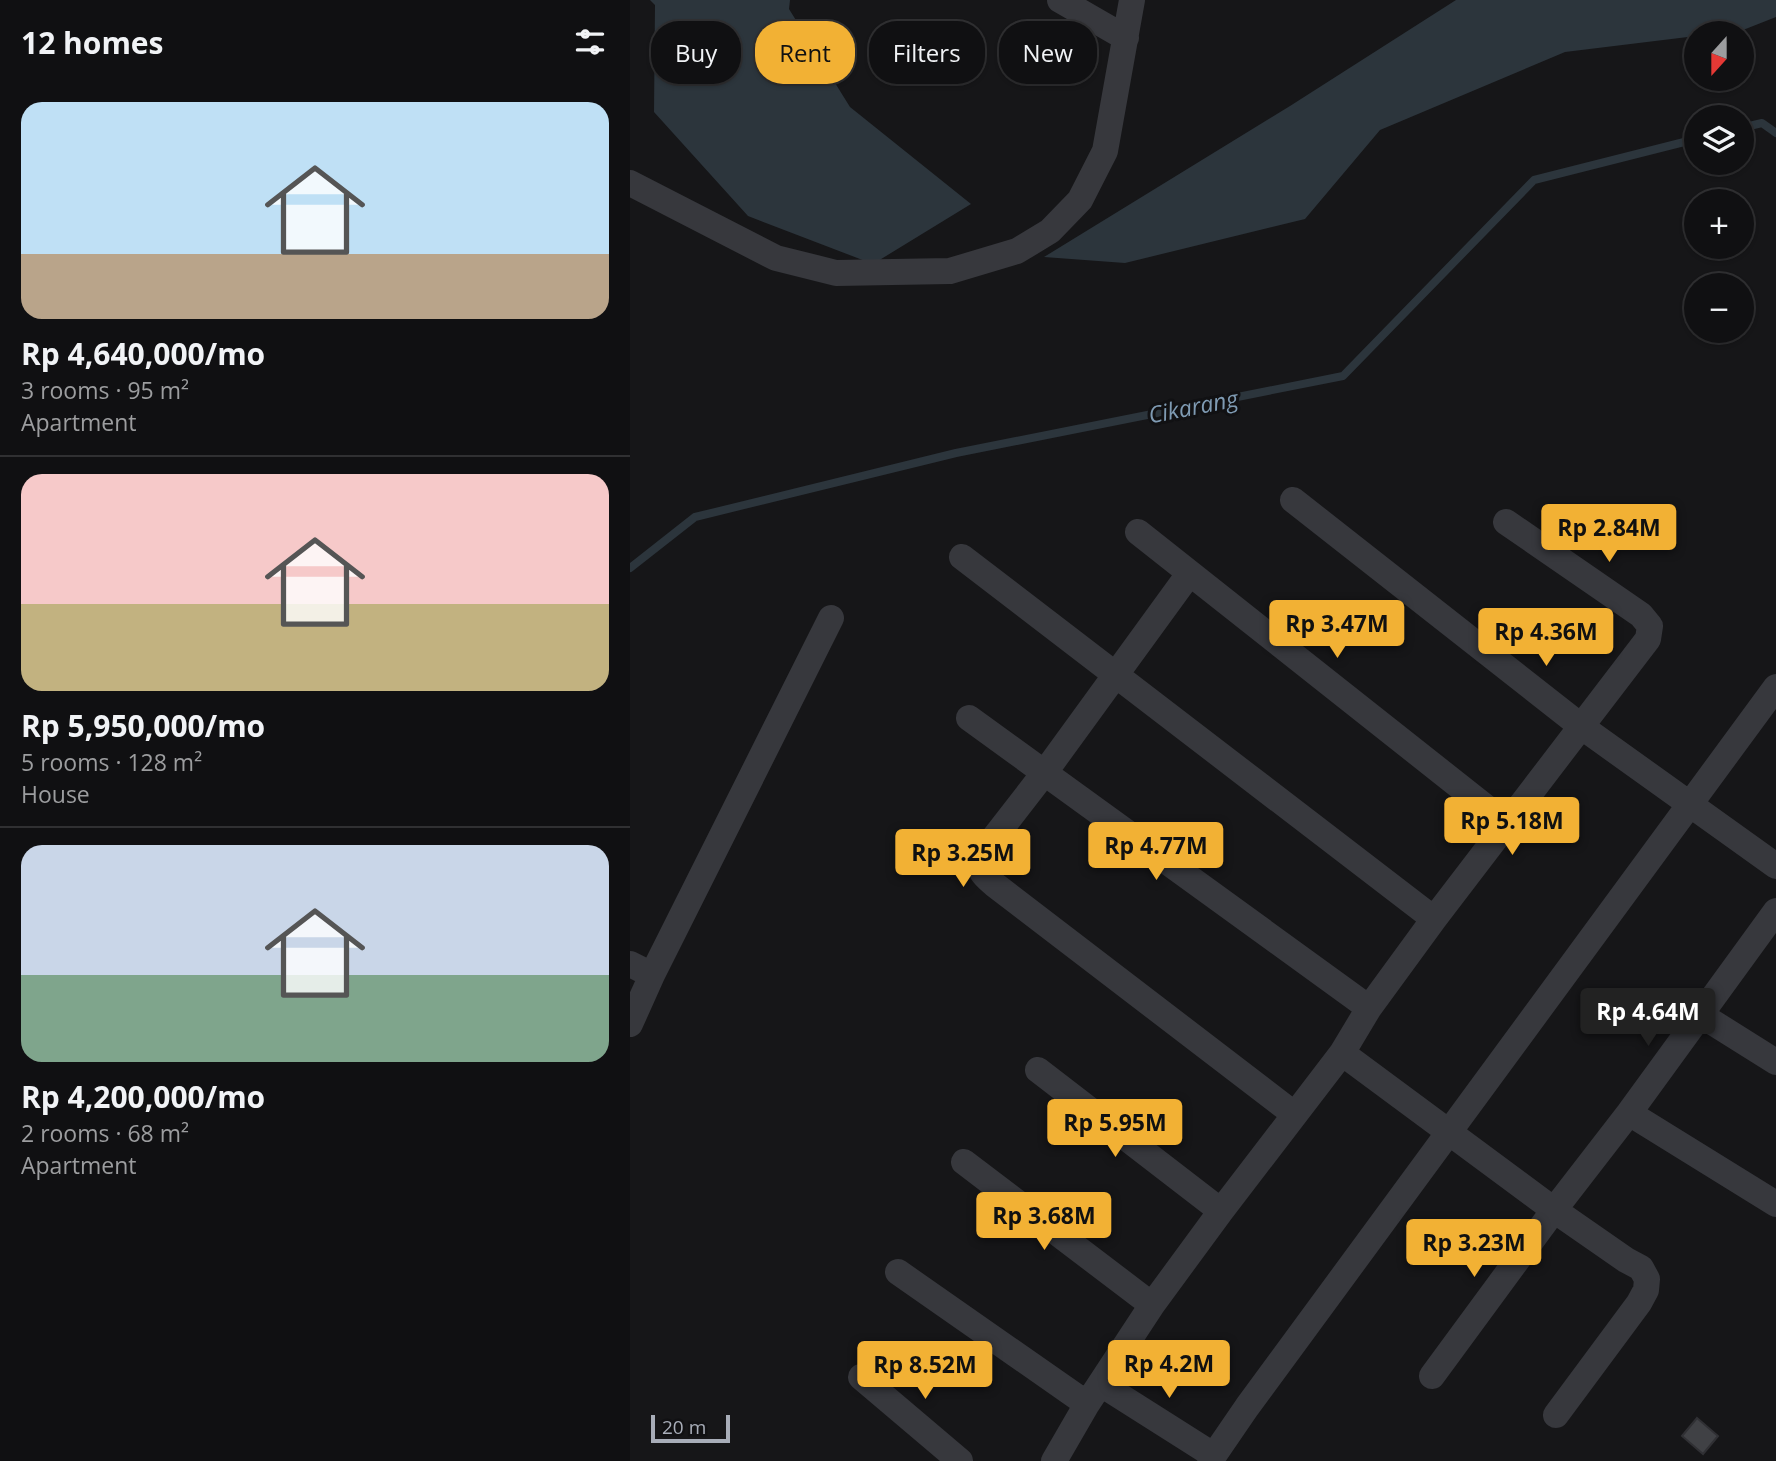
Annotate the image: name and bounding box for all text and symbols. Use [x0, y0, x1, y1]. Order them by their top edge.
chip: Buy [651, 21, 741, 84]
chip: Rent [755, 21, 855, 84]
chip: Filters [869, 21, 985, 84]
chip: New [999, 21, 1097, 84]
north arrow [1684, 21, 1754, 91]
map controls [1684, 21, 1754, 343]
text: 12 homes [21, 22, 164, 63]
icon: filters [571, 23, 609, 61]
button: layers [1684, 105, 1754, 175]
icon: home [252, 147, 378, 273]
button: + [1684, 189, 1754, 259]
button: − [1684, 273, 1754, 343]
text: Rp 4,640,000/mo [21, 333, 265, 374]
text: 3 rooms · 95 m² [21, 374, 189, 406]
water label: Cikarang [1145, 381, 1242, 430]
text: Apartment [21, 406, 137, 438]
pin: Rp 2.84M [1537, 504, 1681, 564]
text: Rp 2.84M [1557, 511, 1661, 543]
icon: home [252, 519, 378, 645]
pin: Rp 3.47M [1265, 600, 1409, 660]
text: Rp 3.47M [1285, 607, 1389, 639]
pin: Rp 4.36M [1474, 608, 1618, 668]
text: Rp 4.36M [1494, 615, 1598, 647]
text: Rp 5,950,000/mo [21, 705, 265, 746]
text: 5 rooms · 128 m² [21, 746, 202, 778]
text: House [21, 778, 90, 810]
pin: Rp 5.18M [1440, 798, 1584, 857]
text: Rp 5.18M [1460, 804, 1564, 836]
pin: Rp 4.77M [1084, 822, 1228, 882]
text: Rp 4.77M [1104, 829, 1208, 861]
pin: Rp 3.25M [891, 830, 1035, 889]
text: Rp 3.25M [911, 836, 1015, 868]
icon: home [252, 890, 378, 1016]
pin: Rp 4.64M [1576, 988, 1720, 1048]
text: Rp 4.64M [1596, 995, 1700, 1027]
text: Rp 4,200,000/mo [21, 1076, 265, 1117]
pin: Rp 5.95M [1043, 1100, 1187, 1159]
text: Rp 5.95M [1063, 1106, 1167, 1138]
text: 2 rooms · 68 m² [21, 1117, 189, 1149]
text: Apartment [21, 1149, 137, 1181]
pin: Rp 3.68M [972, 1192, 1116, 1252]
text: Rp 3.68M [992, 1199, 1096, 1231]
pin: Rp 3.23M [1402, 1220, 1546, 1279]
text: Rp 3.23M [1422, 1226, 1526, 1258]
pin: Rp 4.2M [1104, 1340, 1234, 1400]
pin: Rp 8.52M [853, 1342, 997, 1401]
text: Rp 4.2M [1124, 1347, 1214, 1379]
text: Rp 8.52M [873, 1348, 977, 1380]
scale bar [651, 1412, 730, 1444]
text: 20 m [662, 1414, 706, 1440]

